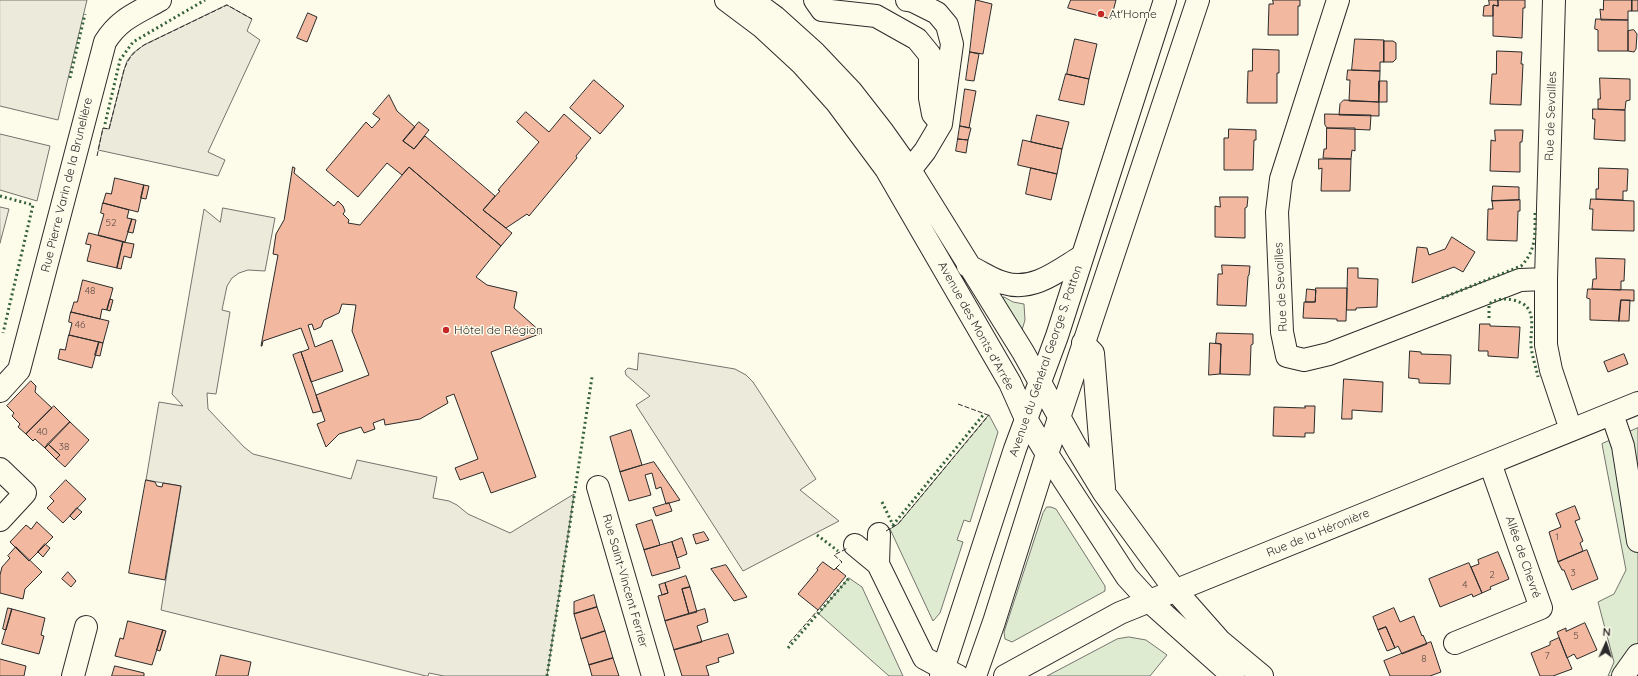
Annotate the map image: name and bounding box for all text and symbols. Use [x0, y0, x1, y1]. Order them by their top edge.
place label: At'Home [1109, 7, 1157, 21]
marker: At'Home [1096, 9, 1106, 19]
street label: Rue de Sevailles [1542, 71, 1560, 161]
street label: Rue Pierre Varin de la Brunelière [38, 96, 96, 274]
house number: 52 [106, 217, 116, 229]
street label: Rue de Sevailles [1271, 242, 1291, 332]
street label: Avenue des Monts d'Arrée [935, 259, 1017, 393]
street label: Avenue du Général George S. Patton [1006, 263, 1086, 459]
house number: 48 [85, 285, 95, 297]
house number: 46 [75, 319, 85, 331]
place label: Hôtel de Région [454, 323, 543, 337]
marker: Hôtel de Région [441, 325, 451, 335]
house number: 40 [36, 426, 48, 438]
house number: 38 [59, 441, 69, 453]
street label: Rue de la Héronière [1264, 506, 1372, 560]
street label: Rue Saint-Vincent Ferrier [599, 512, 651, 650]
street label: Allée de Chevré [1502, 514, 1544, 600]
house number: 1 [1555, 531, 1559, 543]
house number: 3 [1570, 567, 1576, 579]
house number: 2 [1489, 569, 1495, 581]
house number: 4 [1462, 579, 1468, 591]
north arrow [1586, 624, 1626, 664]
text: N [1602, 625, 1611, 639]
house number: 5 [1573, 630, 1579, 642]
house number: 7 [1544, 650, 1550, 662]
house number: 8 [1421, 653, 1427, 665]

